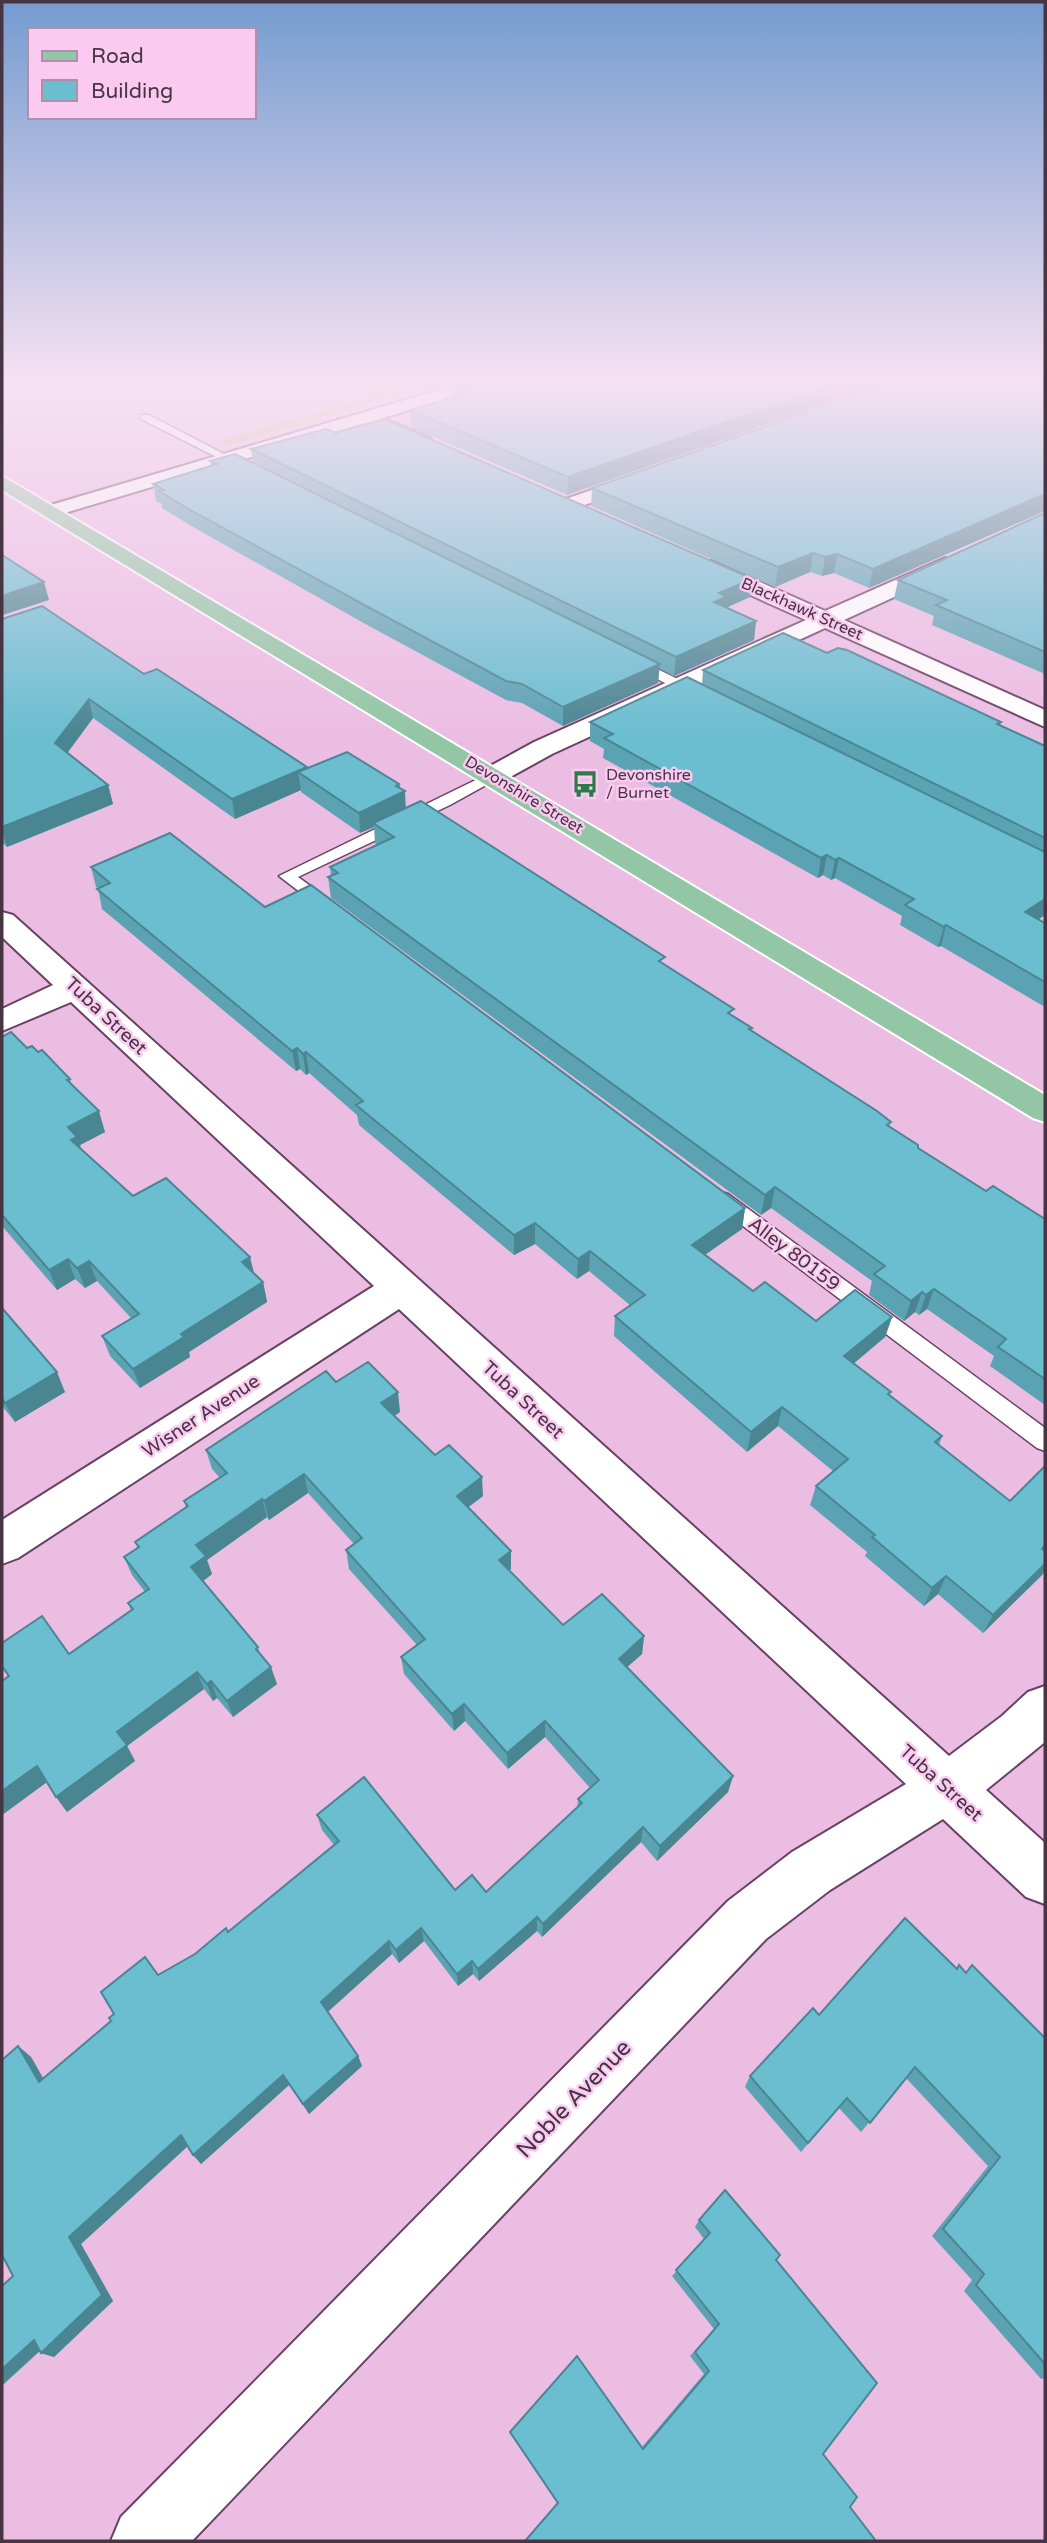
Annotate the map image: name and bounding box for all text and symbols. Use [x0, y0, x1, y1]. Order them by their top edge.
legend [28, 28, 256, 119]
text: Road [91, 44, 144, 69]
text: Building [91, 79, 173, 104]
street label: Blackhawk Street [738, 573, 866, 645]
street label: Devonshire Street [461, 752, 587, 838]
place label: Devonshire / Burnet [606, 765, 691, 803]
bus stop icon: Devonshire / Burnet [570, 769, 600, 799]
street label: Tuba Street [60, 973, 152, 1059]
street label: Alley 80159 [744, 1212, 844, 1296]
street label: Tuba Street [477, 1357, 569, 1443]
street label: Wisner Avenue [138, 1370, 264, 1462]
street label: Tuba Street [895, 1740, 987, 1826]
street label: Noble Avenue [511, 2034, 637, 2164]

